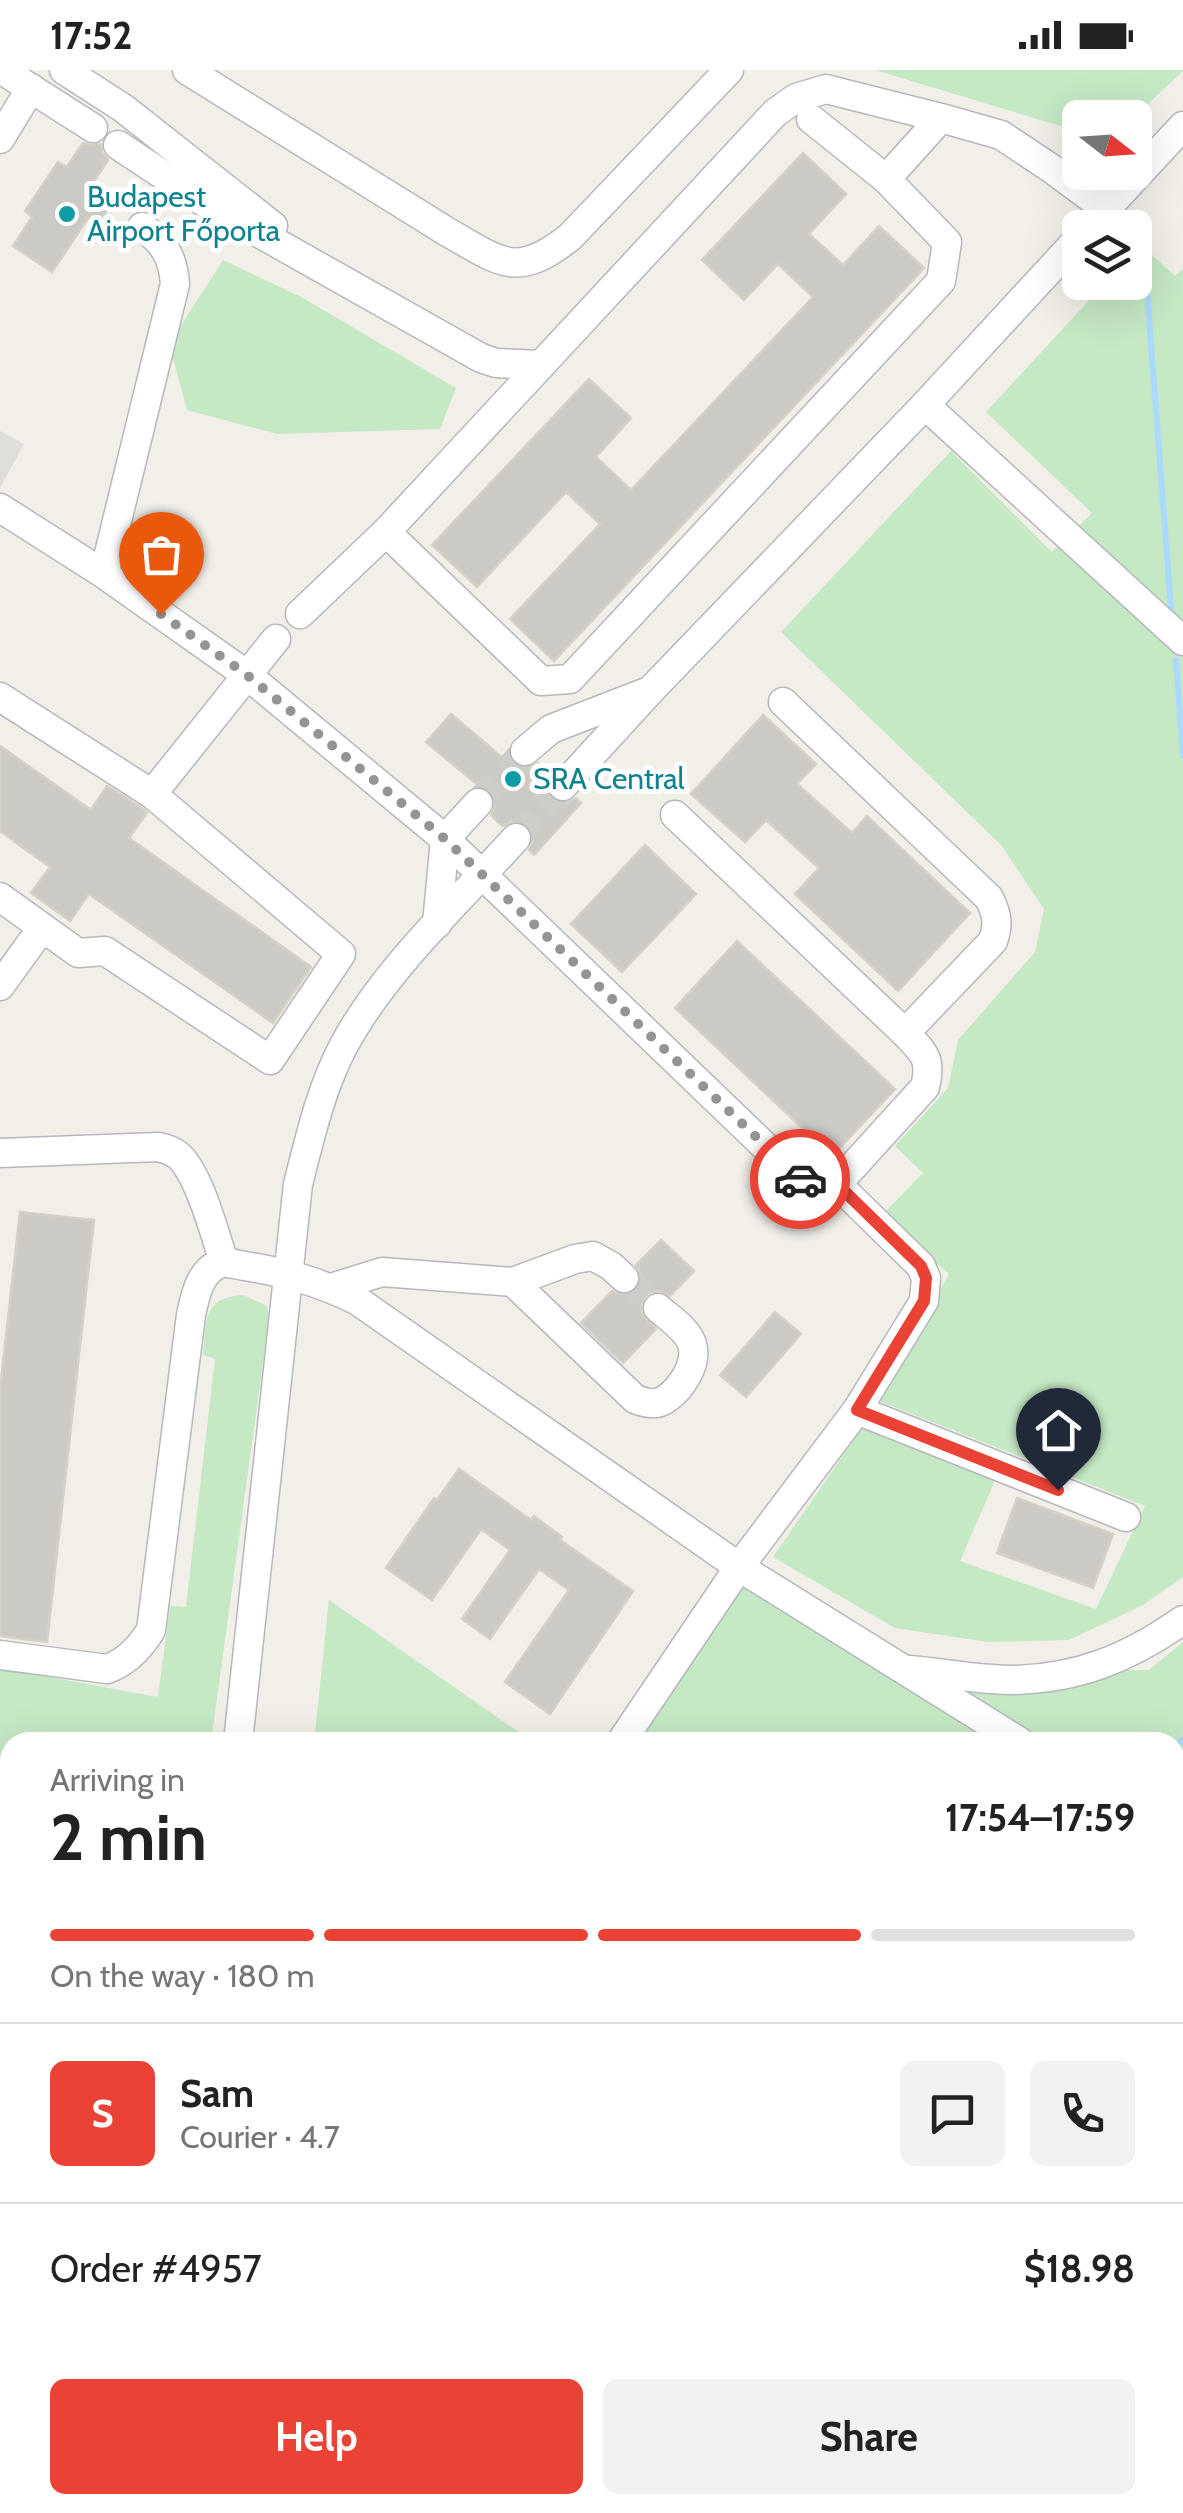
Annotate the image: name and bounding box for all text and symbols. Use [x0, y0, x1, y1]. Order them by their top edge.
text: 17:52 [50, 12, 132, 59]
north arrow [1062, 100, 1152, 190]
map controls [1062, 100, 1152, 300]
place label: Budapest Airport Főporta [87, 178, 281, 249]
marker: Budapest Airport Főporta [56, 203, 78, 225]
button: layers [1062, 210, 1152, 300]
pin [119, 512, 204, 615]
icon: bag [134, 527, 189, 582]
place label: SRA Central [533, 760, 685, 797]
marker: SRA Central [502, 768, 524, 790]
courier [750, 1129, 850, 1229]
icon: car [773, 1152, 828, 1207]
pin [1016, 1388, 1101, 1491]
icon: home [1031, 1403, 1086, 1458]
text: Arriving in [50, 1760, 185, 1799]
text: 17:54–17:59 [945, 1794, 1135, 1841]
text: 2 min [50, 1797, 207, 1876]
text: On the way · 180 m [50, 1956, 315, 1995]
button: chat [900, 2061, 1005, 2166]
button: phone [1030, 2061, 1135, 2166]
text: Sam [180, 2070, 254, 2117]
text: S [91, 2090, 114, 2137]
text: Courier · 4.7 [180, 2117, 340, 2156]
text: Order #4957 [50, 2245, 262, 2292]
text: $18.98 [1024, 2245, 1135, 2292]
button: Help [50, 2379, 583, 2494]
button: Share [603, 2379, 1135, 2494]

